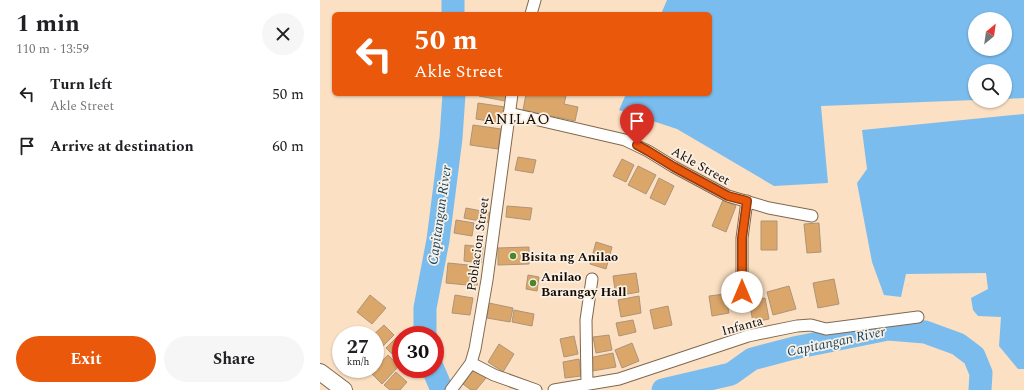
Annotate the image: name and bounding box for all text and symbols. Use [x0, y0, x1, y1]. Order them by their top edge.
text: 1 min [16, 6, 80, 42]
north arrow [968, 12, 1012, 56]
map controls [968, 12, 1012, 108]
button: close [262, 13, 304, 55]
text: 50 m [414, 19, 478, 62]
icon: left [348, 28, 400, 80]
text: 110 m · 13:59 [16, 39, 89, 59]
text: Akle Street [414, 58, 503, 85]
button: search [968, 64, 1012, 108]
text: Turn left [50, 73, 112, 96]
icon: left [16, 83, 38, 105]
text: 50 m [272, 83, 304, 106]
text: Akle Street [50, 96, 114, 116]
pin [620, 104, 654, 145]
district label: ANILAO [483, 108, 551, 131]
icon: arrive [626, 110, 648, 132]
icon: arrive [16, 135, 38, 157]
text: Arrive at destination [50, 135, 194, 158]
text: 60 m [272, 135, 304, 158]
street label: Akle Street [668, 142, 734, 190]
water label: Capitangan River [422, 164, 457, 266]
street label: Poblacion Street [461, 195, 495, 292]
place label: Bisita ng Anilao [521, 247, 618, 267]
marker: Bisita ng Anilao [508, 251, 518, 261]
place label: Anilao Barangay Hall [541, 267, 626, 302]
position arrow [721, 271, 763, 313]
marker: Anilao Barangay Hall [528, 278, 538, 288]
street label: Infanta [719, 311, 766, 341]
water label: Capitangan River [785, 321, 887, 362]
speed limit sign: 30 [392, 326, 444, 378]
text: 27 [347, 332, 369, 362]
button: Exit [16, 336, 156, 382]
button: Share [164, 336, 304, 382]
text: km/h [347, 354, 369, 370]

